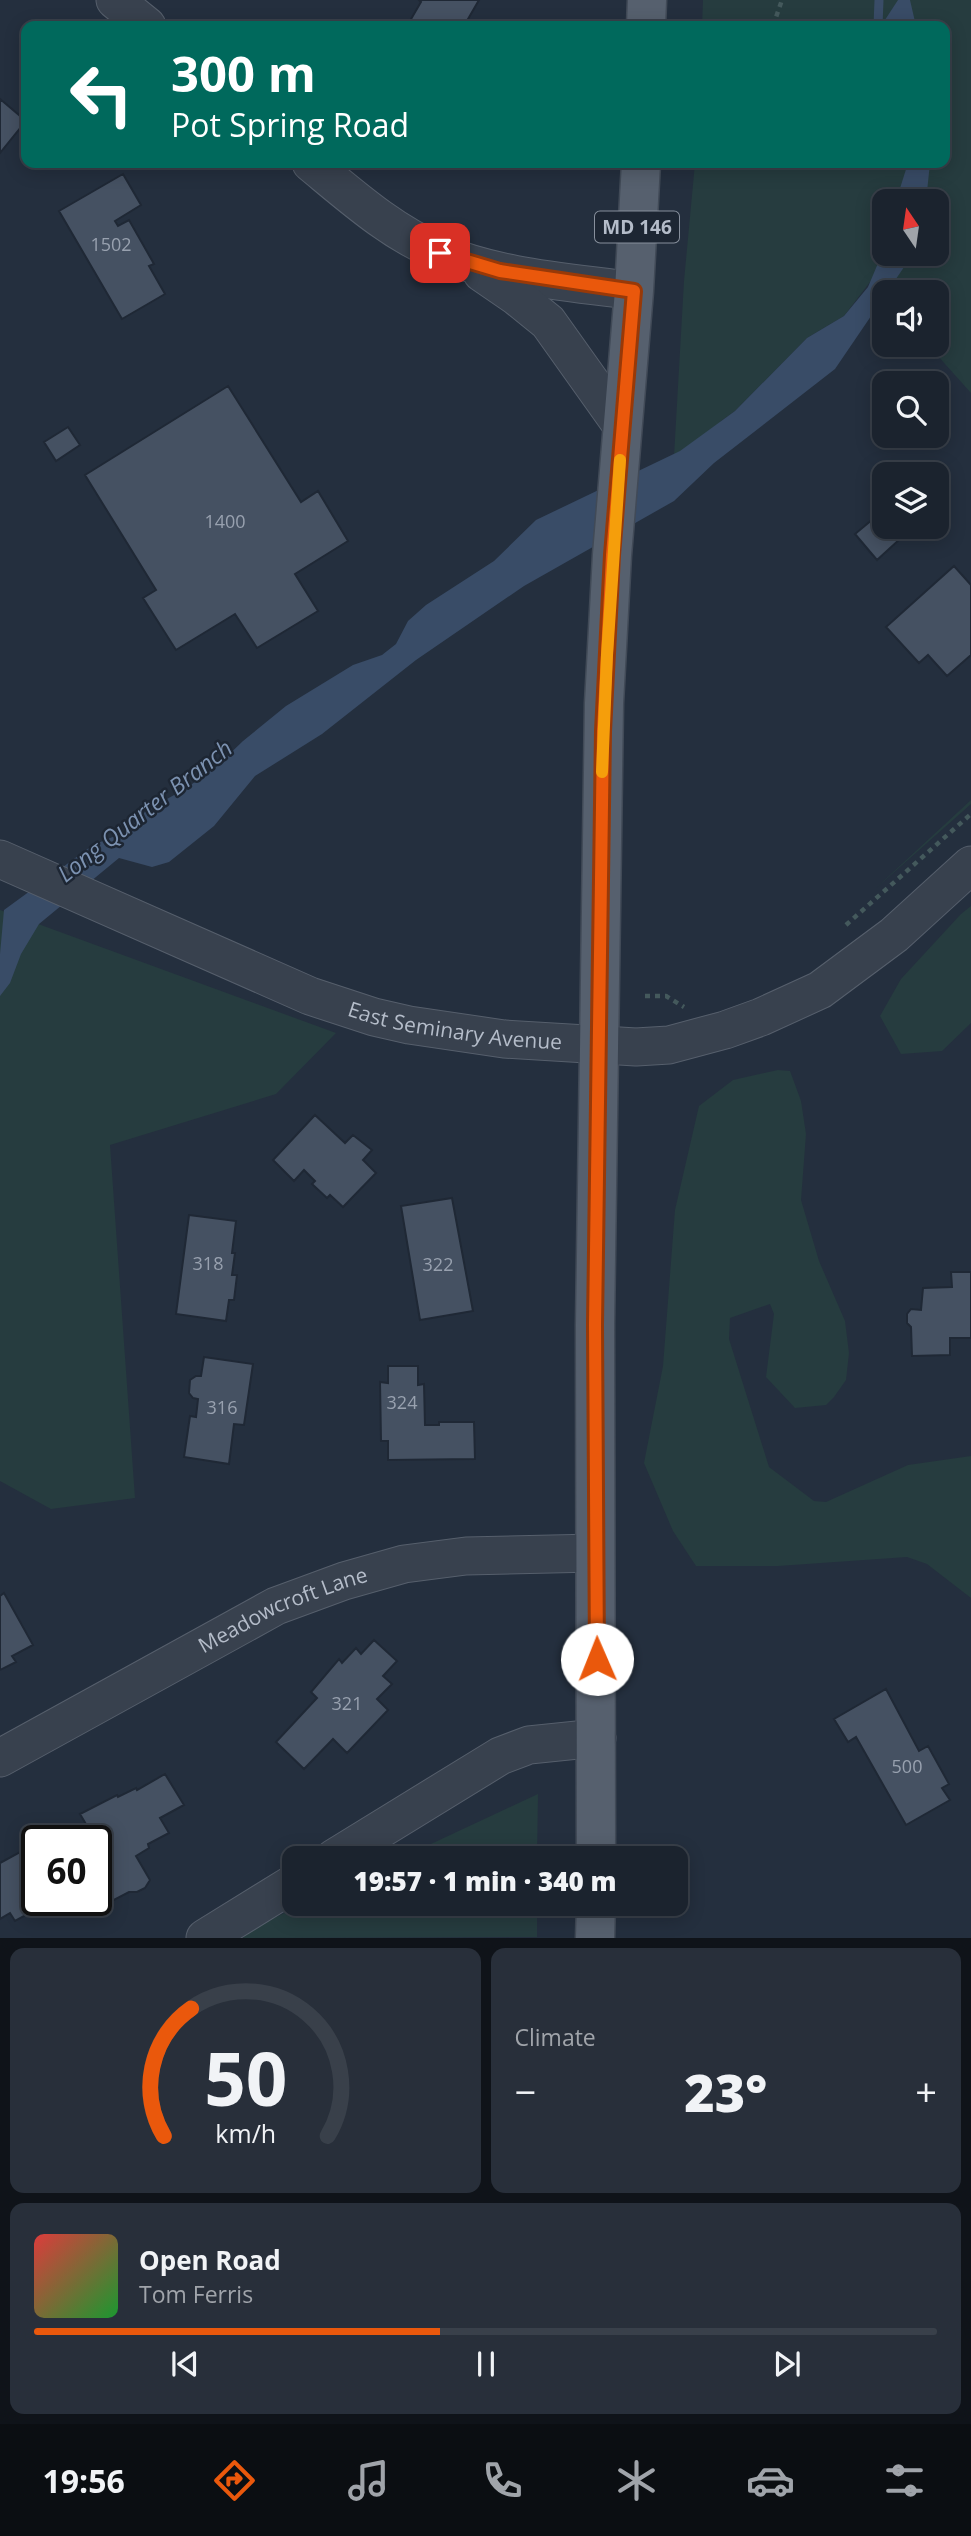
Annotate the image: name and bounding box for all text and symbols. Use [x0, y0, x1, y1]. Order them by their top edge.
text: 300 m [171, 40, 316, 106]
icon: left [56, 49, 147, 140]
text: Pot Spring Road [171, 103, 409, 146]
north arrow [872, 189, 948, 266]
map controls [872, 189, 949, 539]
road number: MD 146 [595, 212, 679, 243]
pin [410, 223, 470, 283]
house number: 1502 [90, 232, 132, 256]
icon: arrive [421, 234, 459, 272]
button: sound [872, 280, 949, 357]
button: search [872, 371, 949, 448]
button: layers [872, 462, 949, 539]
house number: 1400 [204, 509, 246, 533]
water label: Long Quarter Branch [50, 732, 239, 889]
street label: East Seminary Avenue [345, 994, 563, 1055]
house number: 318 [193, 1251, 223, 1275]
house number: 322 [423, 1252, 453, 1276]
house number: 324 [387, 1390, 417, 1414]
house number: 316 [207, 1395, 237, 1419]
street label: Meadowcroft Lane [193, 1560, 371, 1659]
position arrow [560, 1622, 634, 1696]
house number: 321 [332, 1691, 362, 1715]
house number: 500 [892, 1754, 922, 1778]
speed limit sign: 60 [21, 1825, 112, 1916]
text: 19:57 · 1 min · 340 m [354, 1863, 616, 1899]
text: Climate [515, 2021, 596, 2053]
text: 50 [204, 2029, 287, 2128]
text: 23° [684, 2056, 767, 2127]
text: − [515, 2065, 536, 2117]
text: + [915, 2065, 937, 2117]
text: km/h [215, 2116, 276, 2150]
text: Open Road [139, 2242, 281, 2278]
text: Tom Ferris [139, 2278, 253, 2310]
icon: previous [166, 2345, 204, 2383]
icon: pause [467, 2345, 505, 2383]
icon: next [768, 2345, 806, 2383]
icon: directions [210, 2456, 259, 2505]
icon: music [344, 2456, 393, 2505]
icon: phone [478, 2456, 527, 2505]
icon: climate [612, 2456, 661, 2505]
icon: car [746, 2456, 795, 2505]
icon: filters [880, 2456, 929, 2505]
text: 19:56 [42, 2459, 125, 2502]

